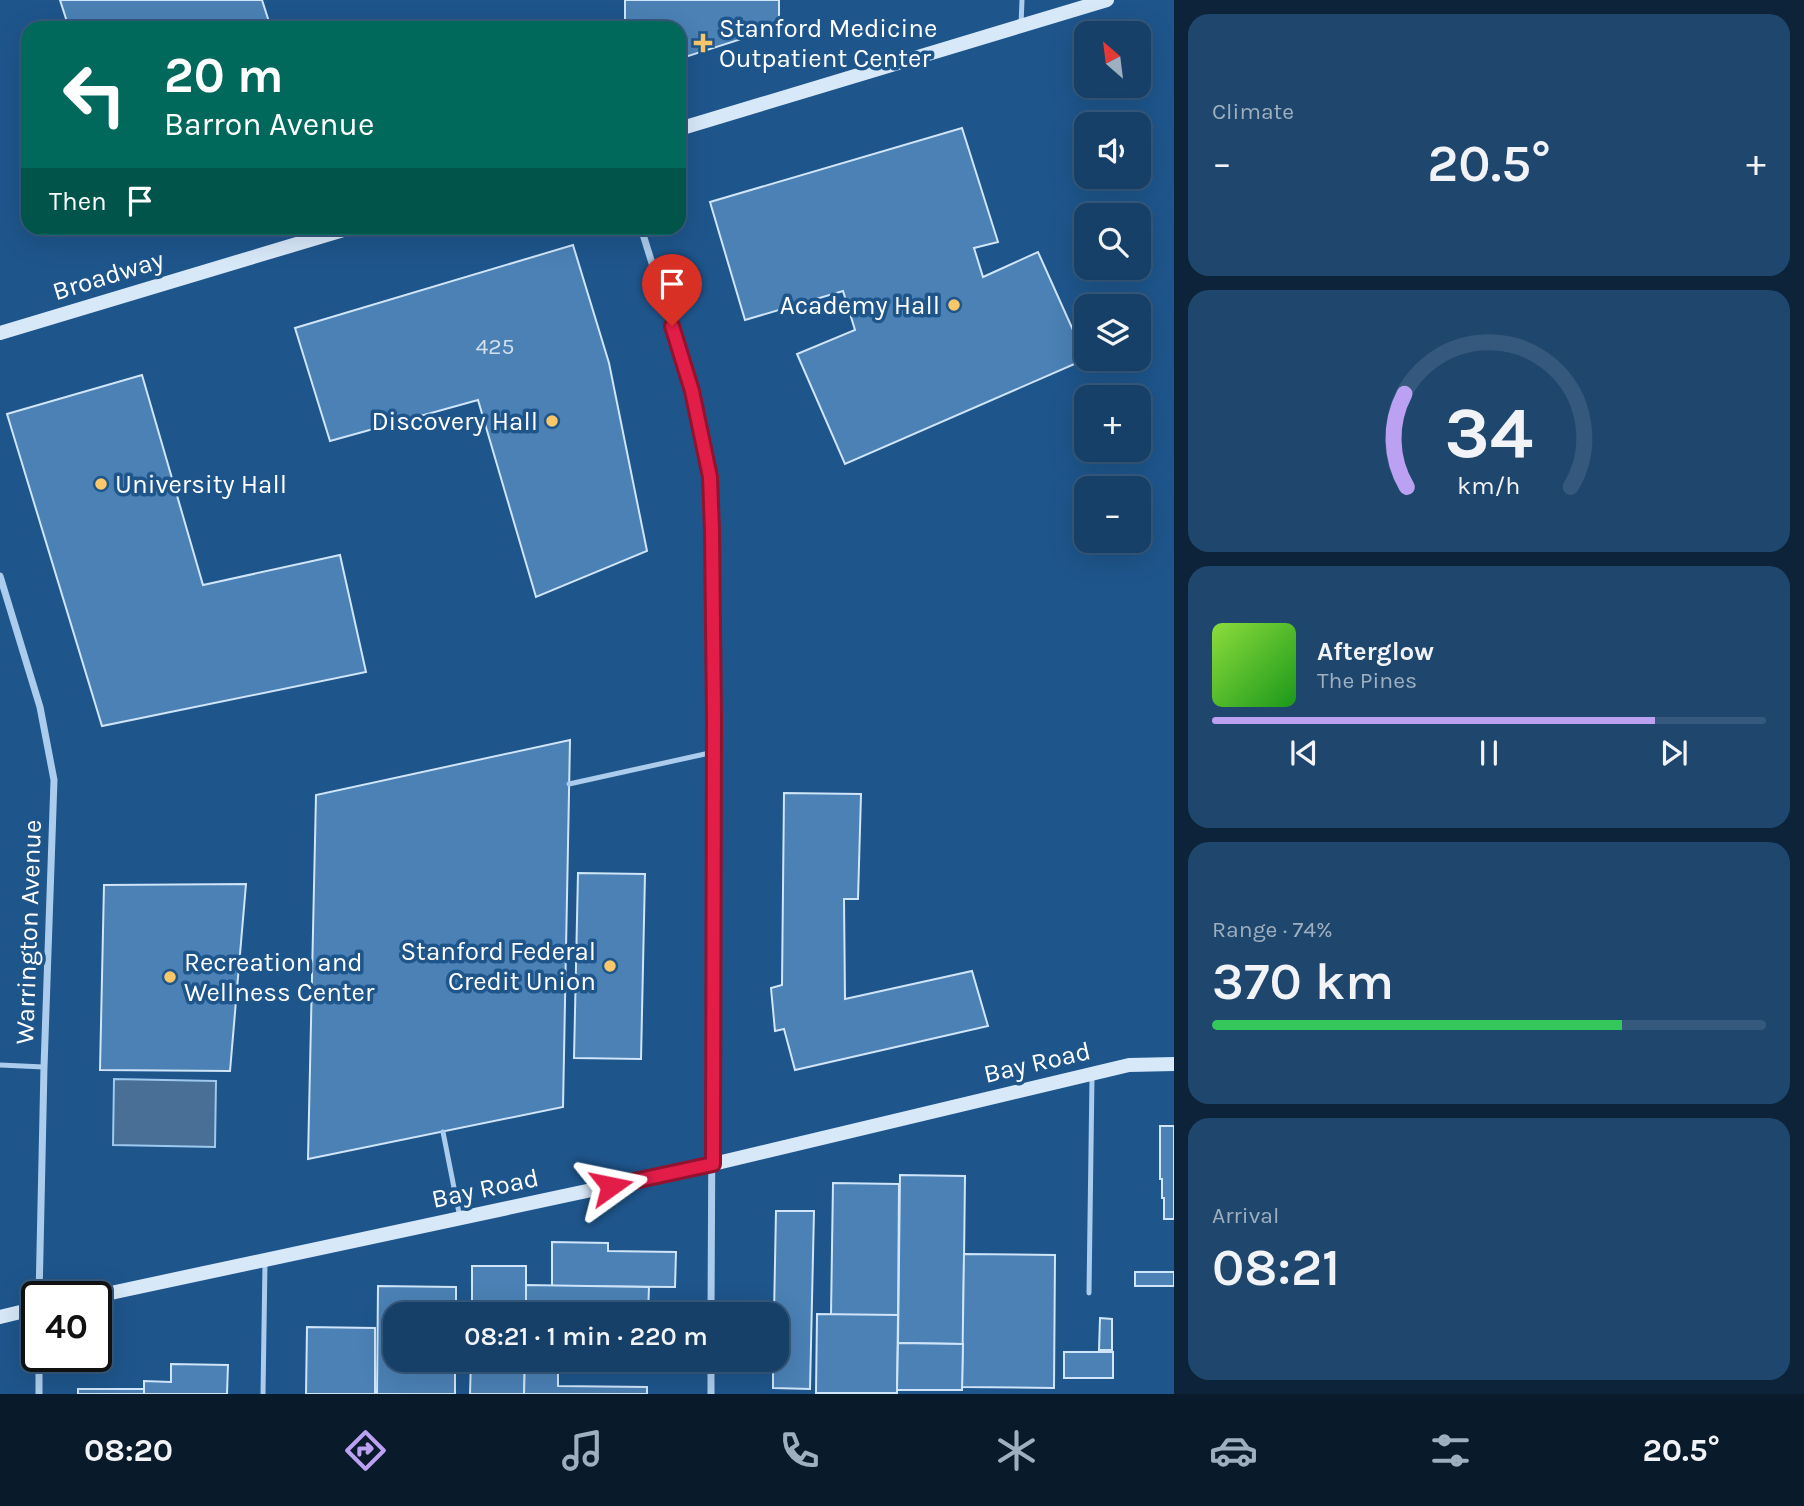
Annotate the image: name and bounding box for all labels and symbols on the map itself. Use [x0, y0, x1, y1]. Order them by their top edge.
place label: Stanford Medicine Outpatient Center [719, 13, 937, 74]
north arrow [1074, 21, 1152, 98]
marker: Stanford Medicine Outpatient Center [693, 33, 713, 53]
street label: Broadway [49, 244, 168, 307]
pin [642, 254, 702, 326]
place label: Academy Hall [780, 290, 940, 321]
marker: Academy Hall [946, 297, 962, 313]
house number: 425 [475, 333, 515, 360]
place label: Discovery Hall [371, 406, 538, 437]
marker: Discovery Hall [544, 413, 560, 429]
place label: University Hall [115, 469, 287, 500]
marker: University Hall [93, 476, 109, 492]
street label: Warrington Avenue [9, 819, 48, 1045]
place label: Stanford Federal Credit Union [400, 936, 596, 997]
place label: Recreation and Wellness Center [184, 947, 375, 1008]
marker: Stanford Federal Credit Union [602, 958, 618, 974]
marker: Recreation and Wellness Center [162, 969, 178, 985]
street label: Bay Road [981, 1035, 1094, 1090]
position arrow [574, 1149, 648, 1223]
street label: Bay Road [429, 1162, 541, 1215]
speed limit sign: 40 [21, 1281, 112, 1372]

